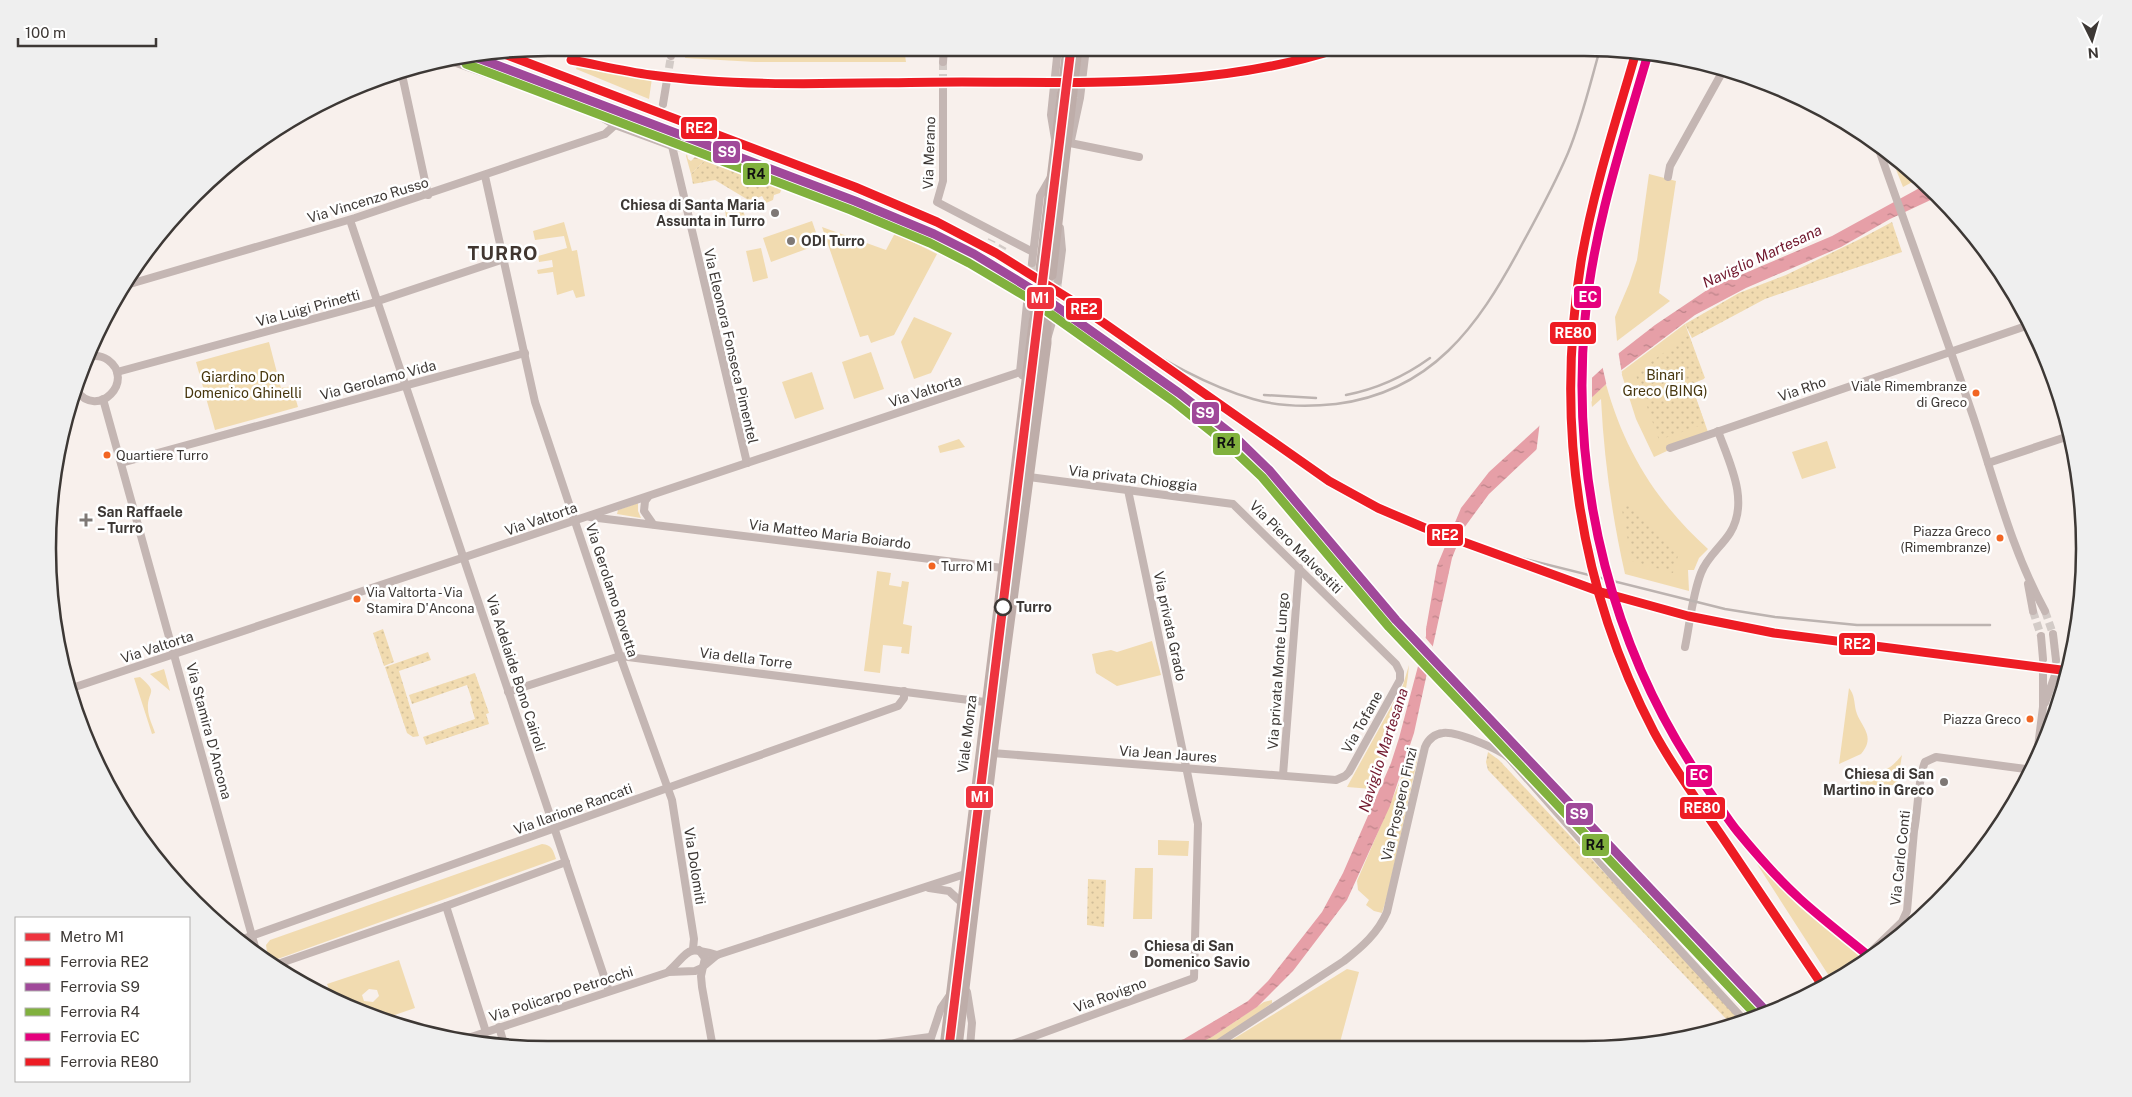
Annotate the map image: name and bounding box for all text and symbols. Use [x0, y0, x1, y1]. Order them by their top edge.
scale bar [18, 15, 155, 47]
north arrow [2067, 15, 2117, 65]
text: 100 m [25, 24, 66, 41]
text: N [2087, 45, 2099, 61]
line badge: RE2 [680, 116, 718, 140]
street label: Via Merano [920, 116, 938, 190]
text: RE2 [685, 120, 713, 136]
line badge: S9 [712, 140, 741, 164]
text: S9 [718, 144, 736, 160]
line badge: R4 [742, 162, 770, 186]
text: R4 [747, 166, 765, 182]
street label: Via Vincenzo Russo [306, 174, 431, 226]
place label: Chiesa di Santa Maria Assunta in Turro [620, 197, 765, 229]
marker: Chiesa di Santa Maria Assunta in Turro [769, 207, 781, 219]
water label: Naviglio Martesana [1700, 221, 1824, 291]
place label: ODI Turro [801, 233, 865, 249]
marker: ODI Turro [785, 235, 797, 247]
district label: TURRO [467, 242, 539, 264]
street label: Via Eleonora Fonseca Pimentel [701, 247, 761, 445]
line badge: EC [1573, 285, 1602, 309]
street label: Via Luigi Prinetti [254, 286, 362, 330]
line badge: M1 [1026, 286, 1055, 310]
text: EC [1579, 289, 1597, 305]
text: M1 [1031, 290, 1049, 306]
line badge: RE2 [1065, 297, 1103, 321]
text: RE2 [1070, 301, 1098, 317]
line badge: RE80 [1549, 321, 1597, 345]
text: RE80 [1554, 325, 1592, 341]
street label: Via Gerolamo Vida [318, 357, 438, 403]
park label: Binari Greco (BING) [1622, 367, 1708, 399]
park label: Giardino Don Domenico Ghinelli [184, 369, 302, 401]
street label: Via Valtorta [887, 372, 963, 410]
street label: Via Rho [1776, 373, 1828, 405]
place label: Viale Rimembranze di Greco [1851, 379, 1967, 410]
marker: Viale Rimembranze di Greco [1971, 388, 1981, 398]
line badge: S9 [1191, 401, 1220, 425]
text: S9 [1196, 405, 1214, 421]
line badge: R4 [1212, 432, 1241, 456]
text: R4 [1217, 435, 1235, 451]
place label: Quartiere Turro [116, 448, 208, 463]
marker: Quartiere Turro [102, 450, 112, 460]
street label: Via privata Chioggia [1068, 462, 1198, 494]
street label: Via Piero Malvestiti [1246, 497, 1346, 597]
street label: Via Valtorta [503, 499, 579, 539]
place label: San Raffaele – Turro [97, 504, 183, 536]
marker: San Raffaele – Turro [79, 513, 93, 527]
street label: Via Matteo Maria Boiardo [748, 516, 912, 552]
street label: Via Gerolamo Rovetta [583, 521, 641, 659]
line badge: RE2 [1426, 523, 1464, 547]
place label: Piazza Greco (Rimembranze) [1900, 524, 1991, 555]
text: RE2 [1431, 527, 1459, 543]
marker: Piazza Greco (Rimembranze) [1995, 533, 2005, 543]
place label: Turro M1 [941, 559, 993, 574]
marker: Turro M1 [927, 561, 937, 571]
street label: Via privata Grado [1151, 570, 1189, 682]
place label: Via Valtorta - Via Stamira D'Ancona [366, 585, 474, 616]
street label: Via privata Monte Lungo [1265, 592, 1291, 750]
street label: Via Adelaide Bono Cairoli [483, 593, 549, 753]
marker: Via Valtorta - Via Stamira D'Ancona [352, 594, 362, 604]
marker: Turro [994, 598, 1012, 616]
place label: Turro [1016, 599, 1052, 615]
street label: Via Valtorta [119, 628, 195, 666]
line badge: RE2 [1838, 632, 1876, 656]
text: RE2 [1843, 636, 1871, 652]
street label: Via della Torre [699, 644, 793, 672]
street label: Via Stamira D'Ancona [183, 661, 235, 801]
water label: Naviglio Martesana [1355, 686, 1411, 814]
street label: Via Tofane [1338, 688, 1386, 756]
street label: Viale Monza [954, 694, 980, 774]
place label: Piazza Greco [1943, 712, 2021, 727]
marker: Piazza Greco [2025, 714, 2035, 724]
street label: Via Jean Jaures [1118, 743, 1218, 765]
street label: Via Prospero Finzi [1378, 746, 1420, 862]
line badge: EC [1685, 764, 1713, 788]
place label: Chiesa di San Martino in Greco [1823, 766, 1934, 798]
text: EC [1690, 767, 1708, 783]
marker: Chiesa di San Martino in Greco [1938, 776, 1950, 788]
street label: Via Ilarione Rancati [511, 780, 635, 838]
line badge: M1 [965, 785, 994, 809]
text: M1 [971, 789, 989, 805]
line badge: RE80 [1679, 796, 1726, 820]
text: RE80 [1683, 800, 1721, 816]
line badge: S9 [1565, 802, 1594, 826]
text: S9 [1570, 806, 1588, 822]
street label: Via Carlo Conti [1887, 809, 1913, 907]
street label: Via Dolomiti [681, 826, 709, 906]
line badge: R4 [1581, 833, 1610, 857]
text: R4 [1586, 837, 1604, 853]
legend [15, 917, 190, 1082]
text: Metro M1 [60, 928, 124, 945]
place label: Chiesa di San Domenico Savio [1144, 938, 1250, 970]
marker: Chiesa di San Domenico Savio [1128, 948, 1140, 960]
text: Ferrovia RE2 [60, 953, 149, 970]
street label: Via Policarpo Petrocchi [487, 963, 635, 1025]
street label: Via Rovigno [1071, 974, 1149, 1016]
text: Ferrovia S9 [60, 978, 140, 995]
text: Ferrovia R4 [60, 1003, 140, 1020]
text: Ferrovia EC [60, 1028, 140, 1045]
text: Ferrovia RE80 [60, 1053, 159, 1070]

